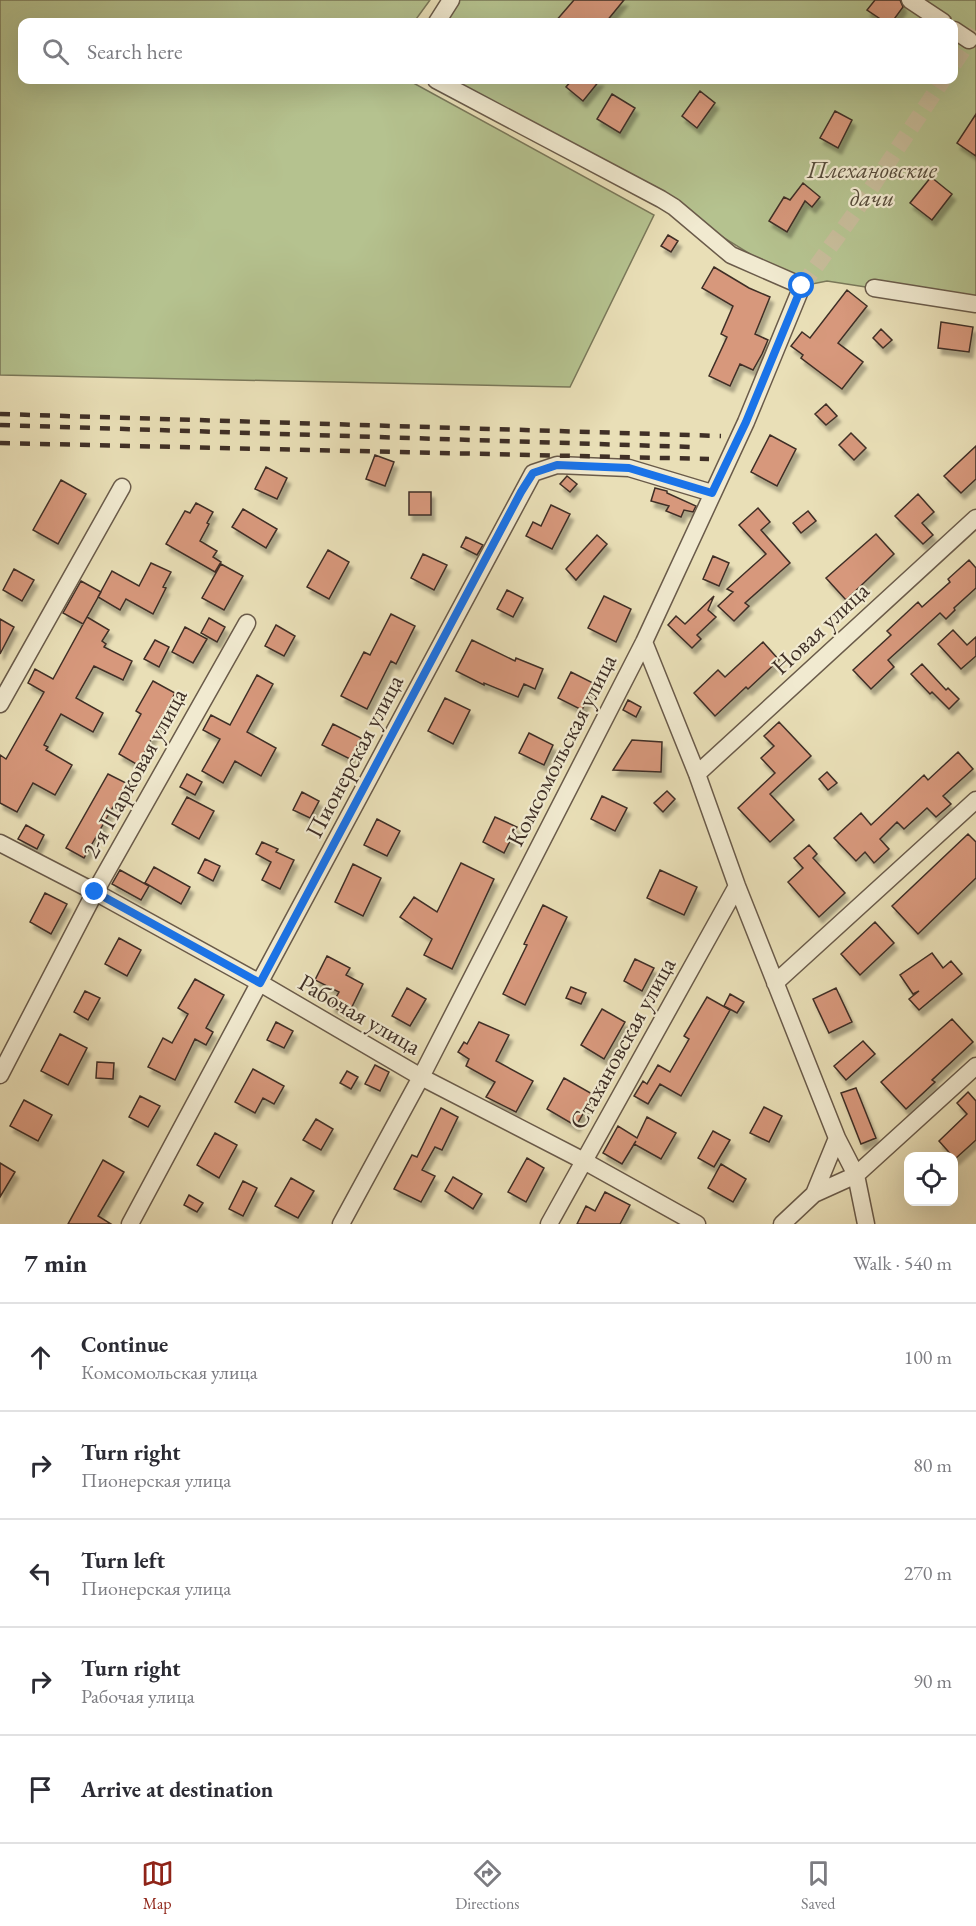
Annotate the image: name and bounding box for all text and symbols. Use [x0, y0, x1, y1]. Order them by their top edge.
search box [18, 18, 958, 84]
icon: search [39, 35, 72, 68]
text: Search here [87, 37, 182, 66]
park label: Плехановские дачи [806, 154, 938, 213]
route start [788, 272, 814, 298]
street label: Новая улица [765, 575, 876, 681]
street label: Комсомольская улица [499, 648, 623, 852]
street label: Пионерская улица [298, 669, 410, 843]
street label: 2-я Парковая улица [74, 682, 194, 863]
route end [81, 878, 107, 904]
street label: Стахановская улица [562, 951, 682, 1135]
street label: Рабочая улица [293, 966, 427, 1062]
map controls [904, 1152, 958, 1206]
button: locate [904, 1152, 958, 1206]
text: 7 min [24, 1246, 87, 1280]
text: Walk · 540 m [853, 1250, 952, 1276]
text: Continue [81, 1330, 168, 1359]
icon: ahead [24, 1341, 57, 1374]
text: 100 m [904, 1344, 952, 1370]
text: Комсомольская улица [81, 1359, 258, 1385]
text: Turn right [81, 1438, 180, 1467]
icon: right [24, 1449, 57, 1482]
text: 80 m [913, 1452, 952, 1478]
text: Пионерская улица [81, 1467, 231, 1493]
text: Turn left [81, 1546, 165, 1575]
icon: left [24, 1557, 57, 1590]
text: 270 m [904, 1560, 952, 1586]
text: Пионерская улица [81, 1575, 231, 1601]
text: Turn right [81, 1654, 180, 1683]
icon: right [24, 1665, 57, 1698]
text: 90 m [913, 1668, 952, 1694]
text: Рабочая улица [81, 1683, 195, 1709]
icon: arrive [24, 1773, 57, 1806]
text: Arrive at destination [81, 1775, 273, 1804]
tab: Map [141, 1857, 174, 1914]
tab: Directions [455, 1857, 520, 1914]
tab: Saved [801, 1857, 835, 1914]

